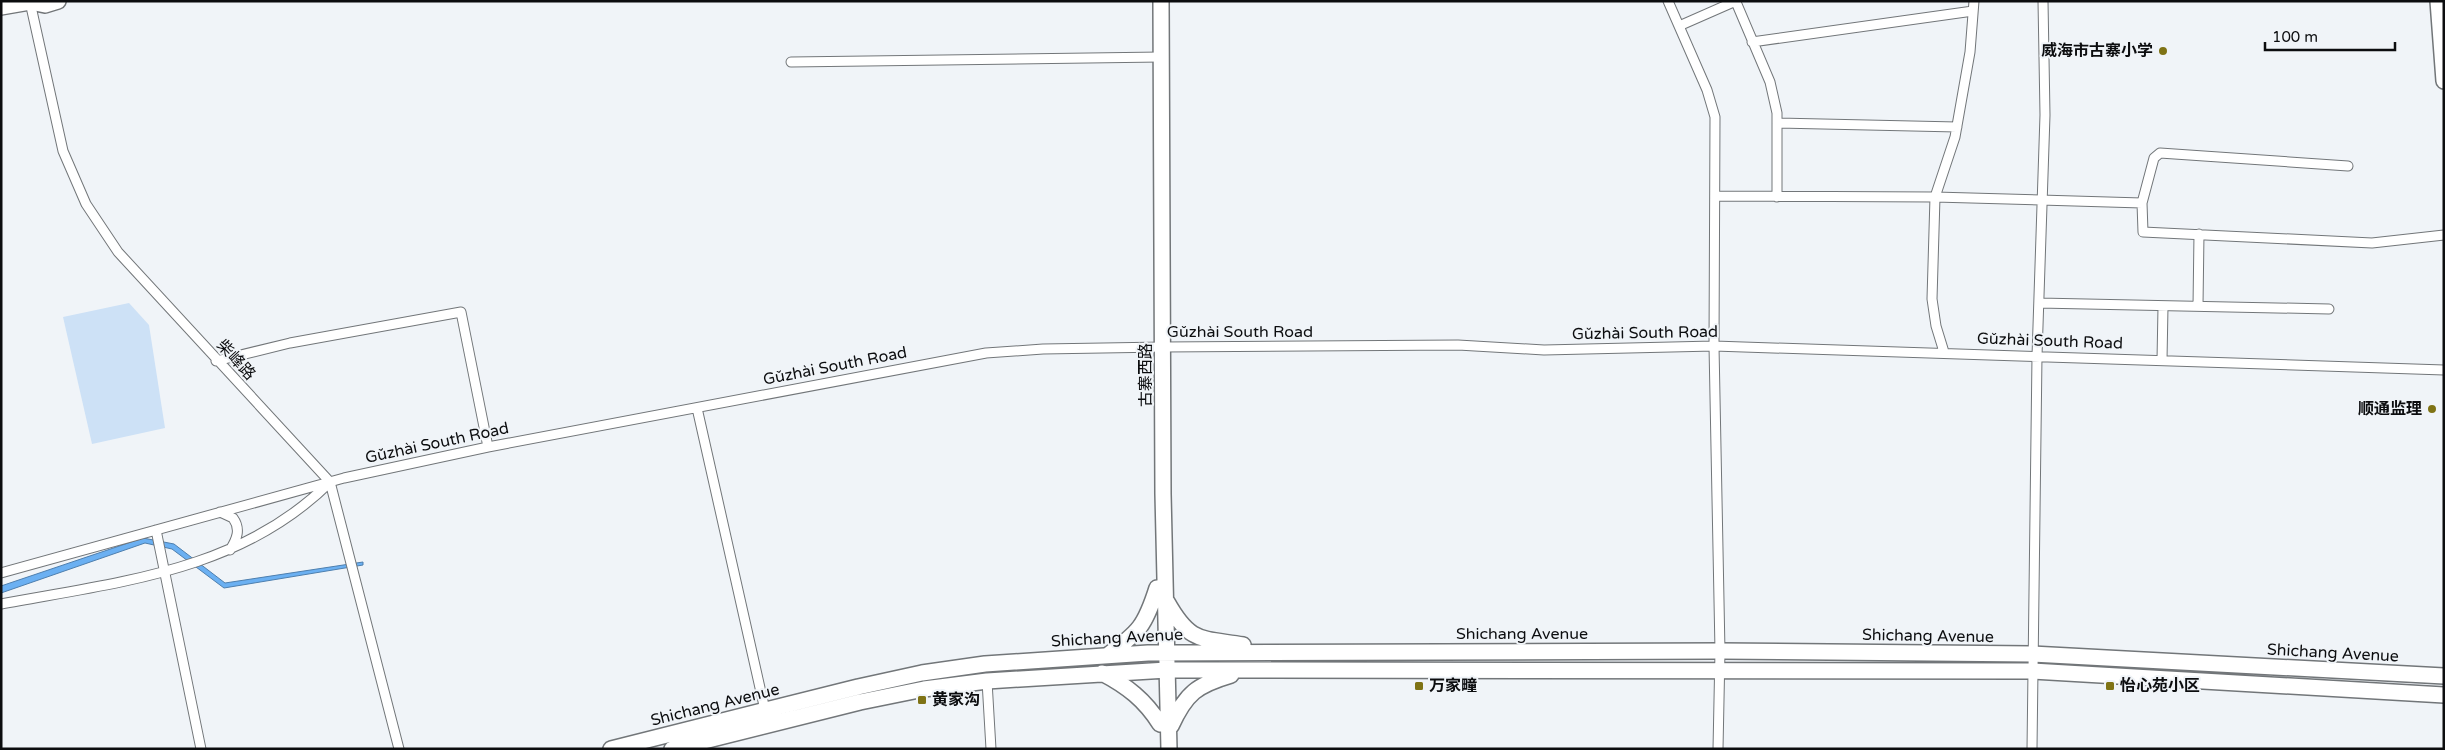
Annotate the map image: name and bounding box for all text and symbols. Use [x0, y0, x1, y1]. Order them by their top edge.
scale bar [2265, 20, 2395, 52]
text: 100 m [2272, 28, 2318, 46]
place label: 威海市古寨小学 [2041, 41, 2153, 61]
marker: 威海市古寨小学 [2157, 45, 2169, 57]
street label: Gǔzhài South Road [1167, 322, 1313, 342]
street label: Gǔzhài South Road [1572, 322, 1718, 344]
street label: Gǔzhài South Road [1977, 328, 2123, 354]
street label: 柴峰路 [212, 336, 260, 384]
street label: Gǔzhài South Road [761, 342, 909, 390]
street label: 古寨西路 [1136, 343, 1156, 407]
place label: 顺通监理 [2358, 399, 2422, 419]
marker: 顺通监理 [2426, 403, 2438, 415]
street label: Gǔzhài South Road [363, 418, 511, 468]
street label: Shichang Avenue [1456, 624, 1588, 644]
street label: Shichang Avenue [1051, 625, 1183, 651]
street label: Shichang Avenue [1862, 625, 1994, 647]
street label: Shichang Avenue [2267, 640, 2399, 666]
place label: 万家疃 [1429, 676, 1477, 696]
place label: 怡心苑小区 [2120, 676, 2200, 696]
street label: Shichang Avenue [649, 679, 781, 731]
marker: 万家疃 [1413, 680, 1425, 692]
marker: 怡心苑小区 [2104, 680, 2116, 692]
place label: 黄家沟 [932, 690, 980, 710]
marker: 黄家沟 [916, 694, 928, 706]

